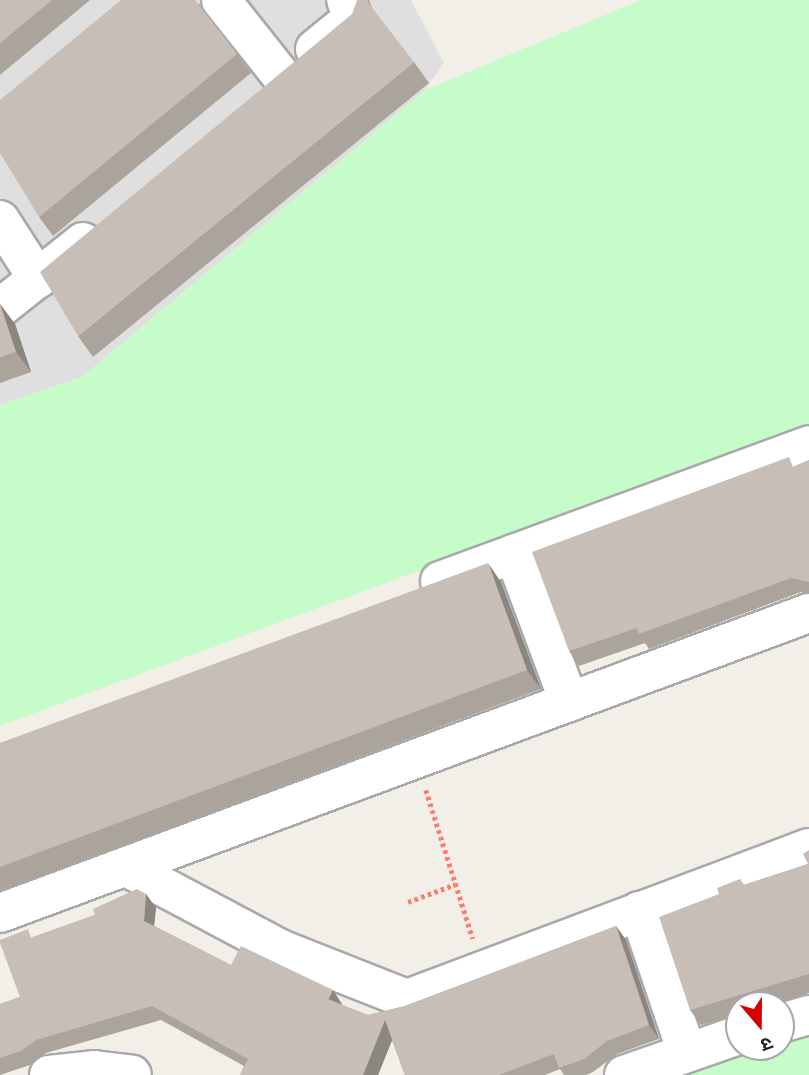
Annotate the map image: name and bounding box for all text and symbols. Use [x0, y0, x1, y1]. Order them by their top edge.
north arrow [725, 991, 795, 1061]
text: उ [757, 1031, 776, 1058]

